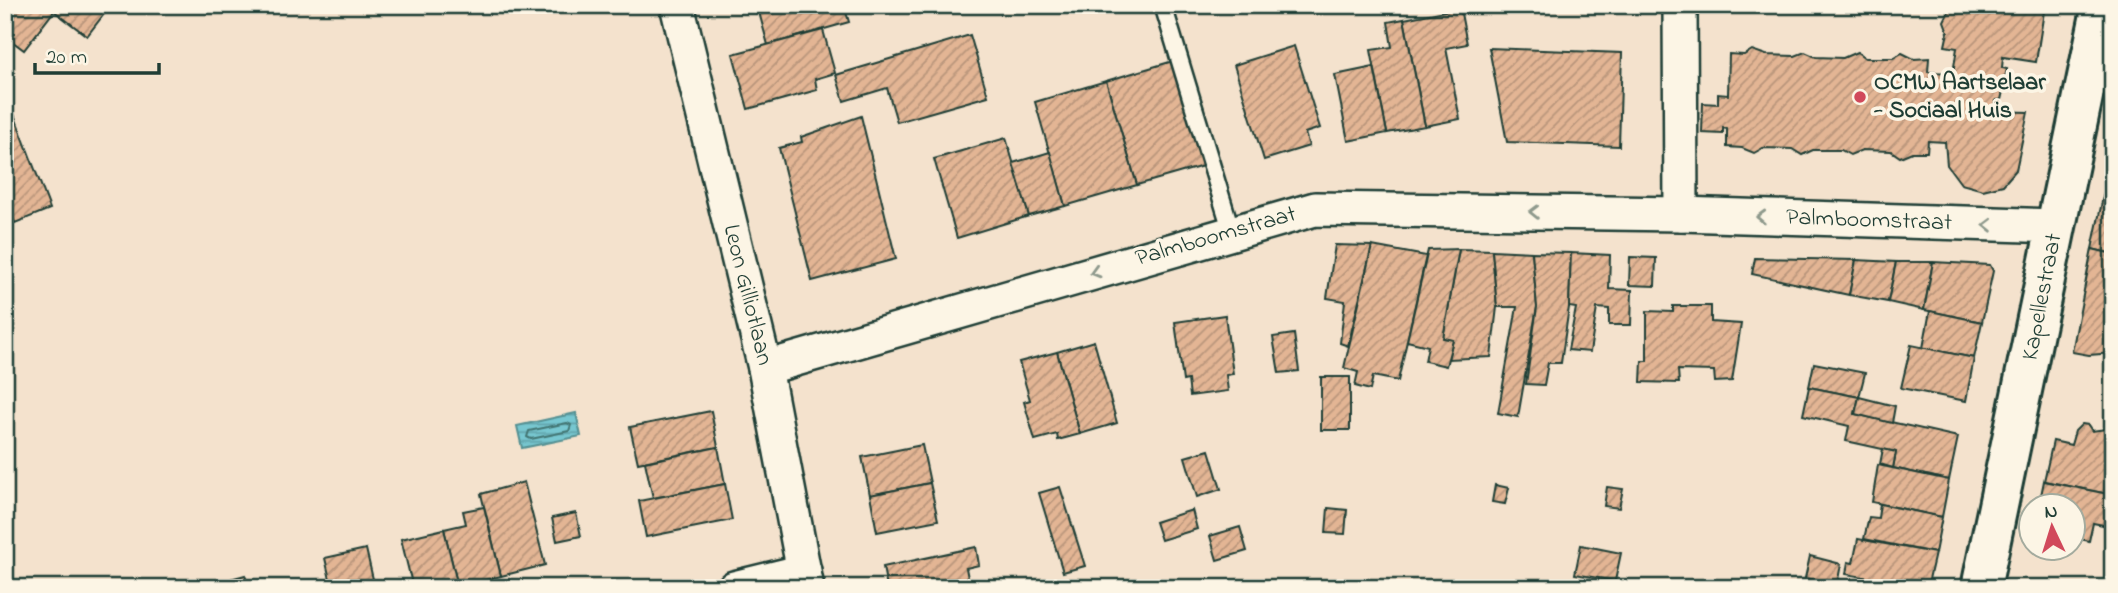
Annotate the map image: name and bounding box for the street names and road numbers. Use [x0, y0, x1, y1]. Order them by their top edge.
street label: Palmboomstraat [1131, 197, 1301, 277]
street label: Palmboomstraat [1785, 201, 1953, 241]
street label: Leon Gilliotlaan [713, 221, 781, 369]
street label: Kapellestraat [2014, 230, 2072, 364]

